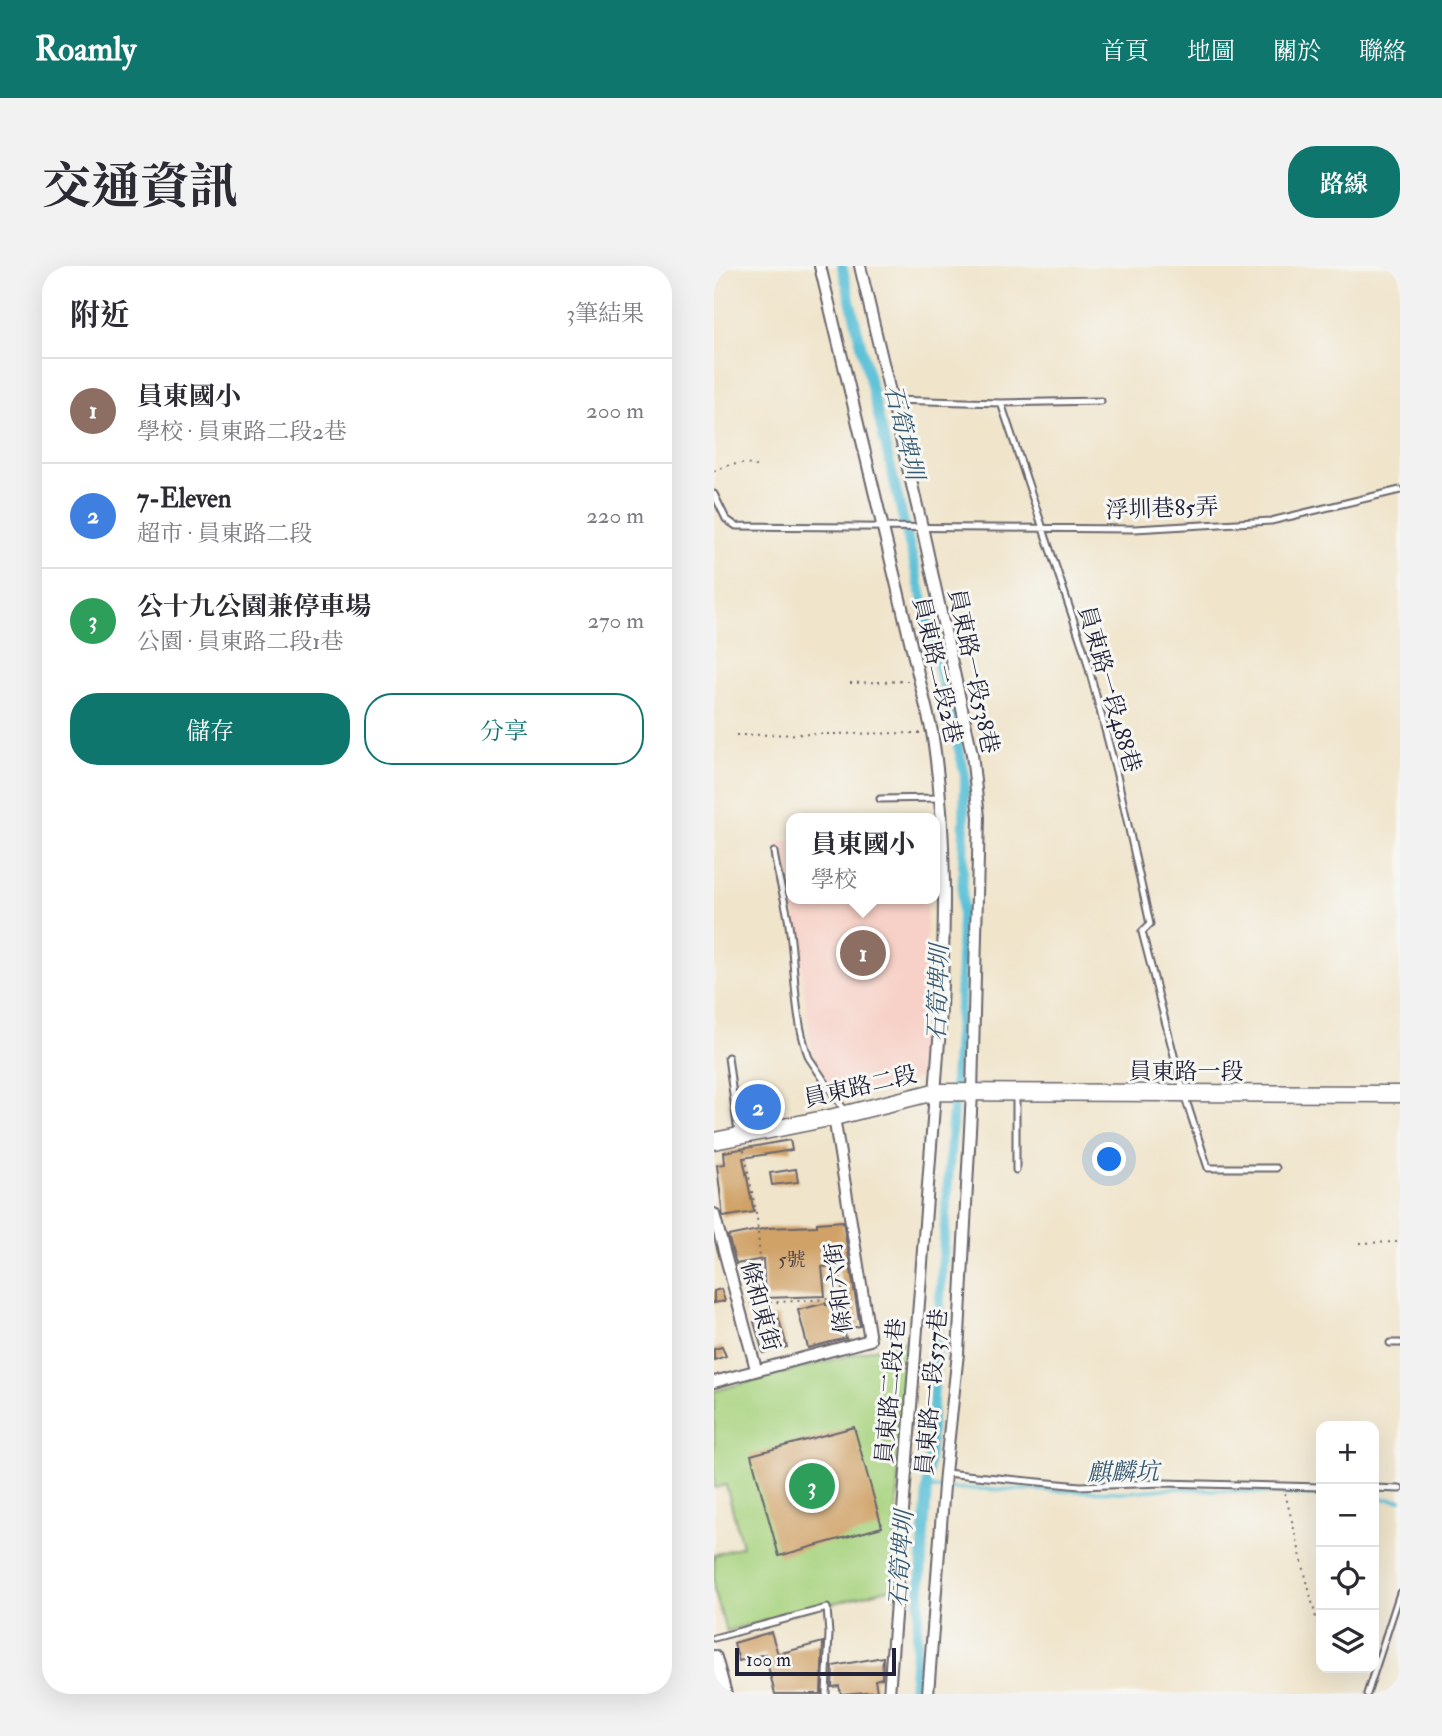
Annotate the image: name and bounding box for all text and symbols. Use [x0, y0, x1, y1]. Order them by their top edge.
text: Roamly [35, 29, 136, 70]
text: 首頁 [1101, 36, 1149, 67]
text: 地圖 [1187, 36, 1235, 67]
text: 關於 [1273, 36, 1321, 67]
text: 聯絡 [1359, 36, 1407, 67]
button: 路線 [1288, 146, 1400, 218]
text: 交通資訊 [42, 157, 238, 218]
text: 附近 [70, 297, 130, 334]
text: 3筆結果 [566, 299, 644, 328]
text: 員東國小 [137, 381, 241, 413]
water label: 石筍埤圳 [877, 382, 931, 486]
text: 1 [89, 396, 97, 425]
text: 200 m [586, 396, 644, 425]
text: 學校 · 員東路二段2巷 [137, 417, 347, 446]
text: 7-Eleven [137, 483, 231, 515]
street label: 浮圳巷85弄 [1105, 492, 1219, 525]
text: 2 [87, 501, 99, 530]
text: 220 m [586, 501, 644, 530]
text: 超市 · 員東路二段 [137, 519, 312, 548]
street label: 員東路一段538巷 [942, 586, 1005, 756]
text: 公十九公園兼停車場 [137, 591, 371, 623]
street label: 員東路二段2巷 [907, 594, 968, 746]
street label: 員東路一段488巷 [1072, 602, 1147, 776]
text: 3 [89, 606, 97, 635]
text: 270 m [587, 606, 644, 635]
text: 公園 · 員東路二段1巷 [137, 627, 343, 656]
button: 儲存 [70, 693, 350, 765]
button: 分享 [364, 693, 644, 765]
popup [786, 813, 940, 904]
text: 員東國小 [811, 829, 915, 861]
text: 學校 [811, 865, 857, 894]
pin: 1 [840, 927, 886, 979]
water label: 石筍埤圳 [921, 941, 956, 1042]
street label: 員東路一段 [1129, 1057, 1244, 1086]
street label: 員東路二段 [801, 1059, 919, 1114]
pin: 2 [735, 1081, 781, 1133]
your location [1092, 1142, 1126, 1176]
street label: 條和六街 [818, 1241, 858, 1335]
house number: 5號 [778, 1248, 806, 1272]
street label: 條和東街 [735, 1258, 786, 1354]
street label: 員東路一段537巷 [910, 1307, 953, 1477]
street label: 員東路二段1巷 [870, 1317, 911, 1465]
map controls [1316, 1421, 1379, 1673]
button: + [1316, 1421, 1379, 1484]
water label: 麒麟坑 [1087, 1456, 1163, 1489]
pin: 3 [789, 1460, 835, 1512]
button: − [1316, 1484, 1379, 1547]
water label: 石筍埤圳 [883, 1506, 921, 1608]
button: locate [1316, 1547, 1379, 1610]
button: layers [1316, 1610, 1379, 1673]
scale bar [735, 1645, 896, 1677]
text: 100 m [746, 1648, 791, 1672]

